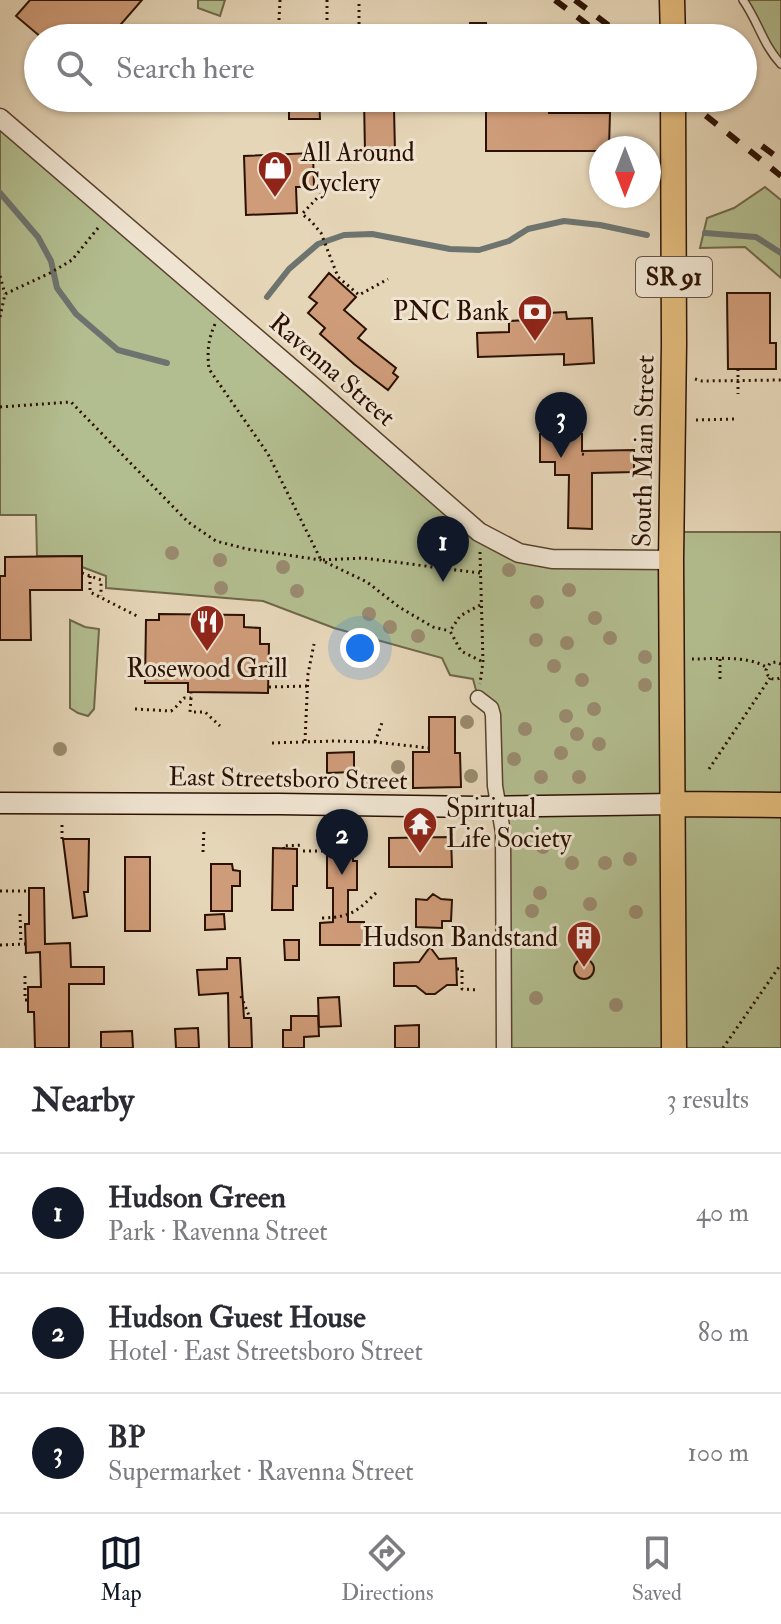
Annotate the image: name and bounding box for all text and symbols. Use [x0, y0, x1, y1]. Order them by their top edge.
search box [24, 24, 757, 112]
icon: search [52, 46, 96, 90]
text: Search here [116, 50, 255, 87]
north arrow [589, 136, 661, 208]
place label: All Around Cyclery [300, 137, 415, 199]
shop icon: All Around Cyclery [256, 149, 294, 199]
road number: SR 91 [636, 257, 712, 297]
bank icon: PNC Bank [516, 293, 554, 343]
place label: PNC Bank [393, 296, 510, 328]
street label: Ravenna Street [262, 307, 402, 433]
street label: South Main Street [626, 355, 662, 547]
pin: 3 [535, 392, 587, 458]
pin: 1 [417, 516, 469, 582]
restaurant icon: Rosewood Grill [188, 603, 226, 653]
your location [340, 628, 380, 668]
place label: Rosewood Grill [126, 653, 288, 685]
street label: East Streetsboro Street [168, 761, 408, 797]
place label: Spiritual Life Society [446, 793, 572, 855]
temple icon: Spiritual Life Society [401, 805, 439, 855]
pin: 2 [316, 809, 368, 875]
building icon: Hudson Bandstand [565, 919, 603, 969]
place label: Hudson Bandstand [362, 922, 558, 954]
text: Nearby [32, 1079, 134, 1122]
text: 3 results [667, 1084, 749, 1116]
text: Hudson Green [108, 1179, 286, 1216]
text: 1 [53, 1197, 63, 1229]
text: 40 m [696, 1197, 749, 1229]
text: Park · Ravenna Street [108, 1216, 328, 1248]
text: Hudson Guest House [108, 1299, 366, 1336]
text: 2 [51, 1317, 65, 1349]
text: 80 m [698, 1317, 749, 1349]
text: Hotel · East Streetsboro Street [108, 1336, 423, 1368]
text: BP [108, 1419, 145, 1456]
text: 3 [53, 1437, 63, 1469]
text: 100 m [688, 1437, 749, 1469]
text: Supermarket · Ravenna Street [108, 1456, 414, 1488]
tab: Map [99, 1531, 143, 1607]
tab: Directions [341, 1531, 434, 1607]
tab: Saved [632, 1531, 682, 1607]

